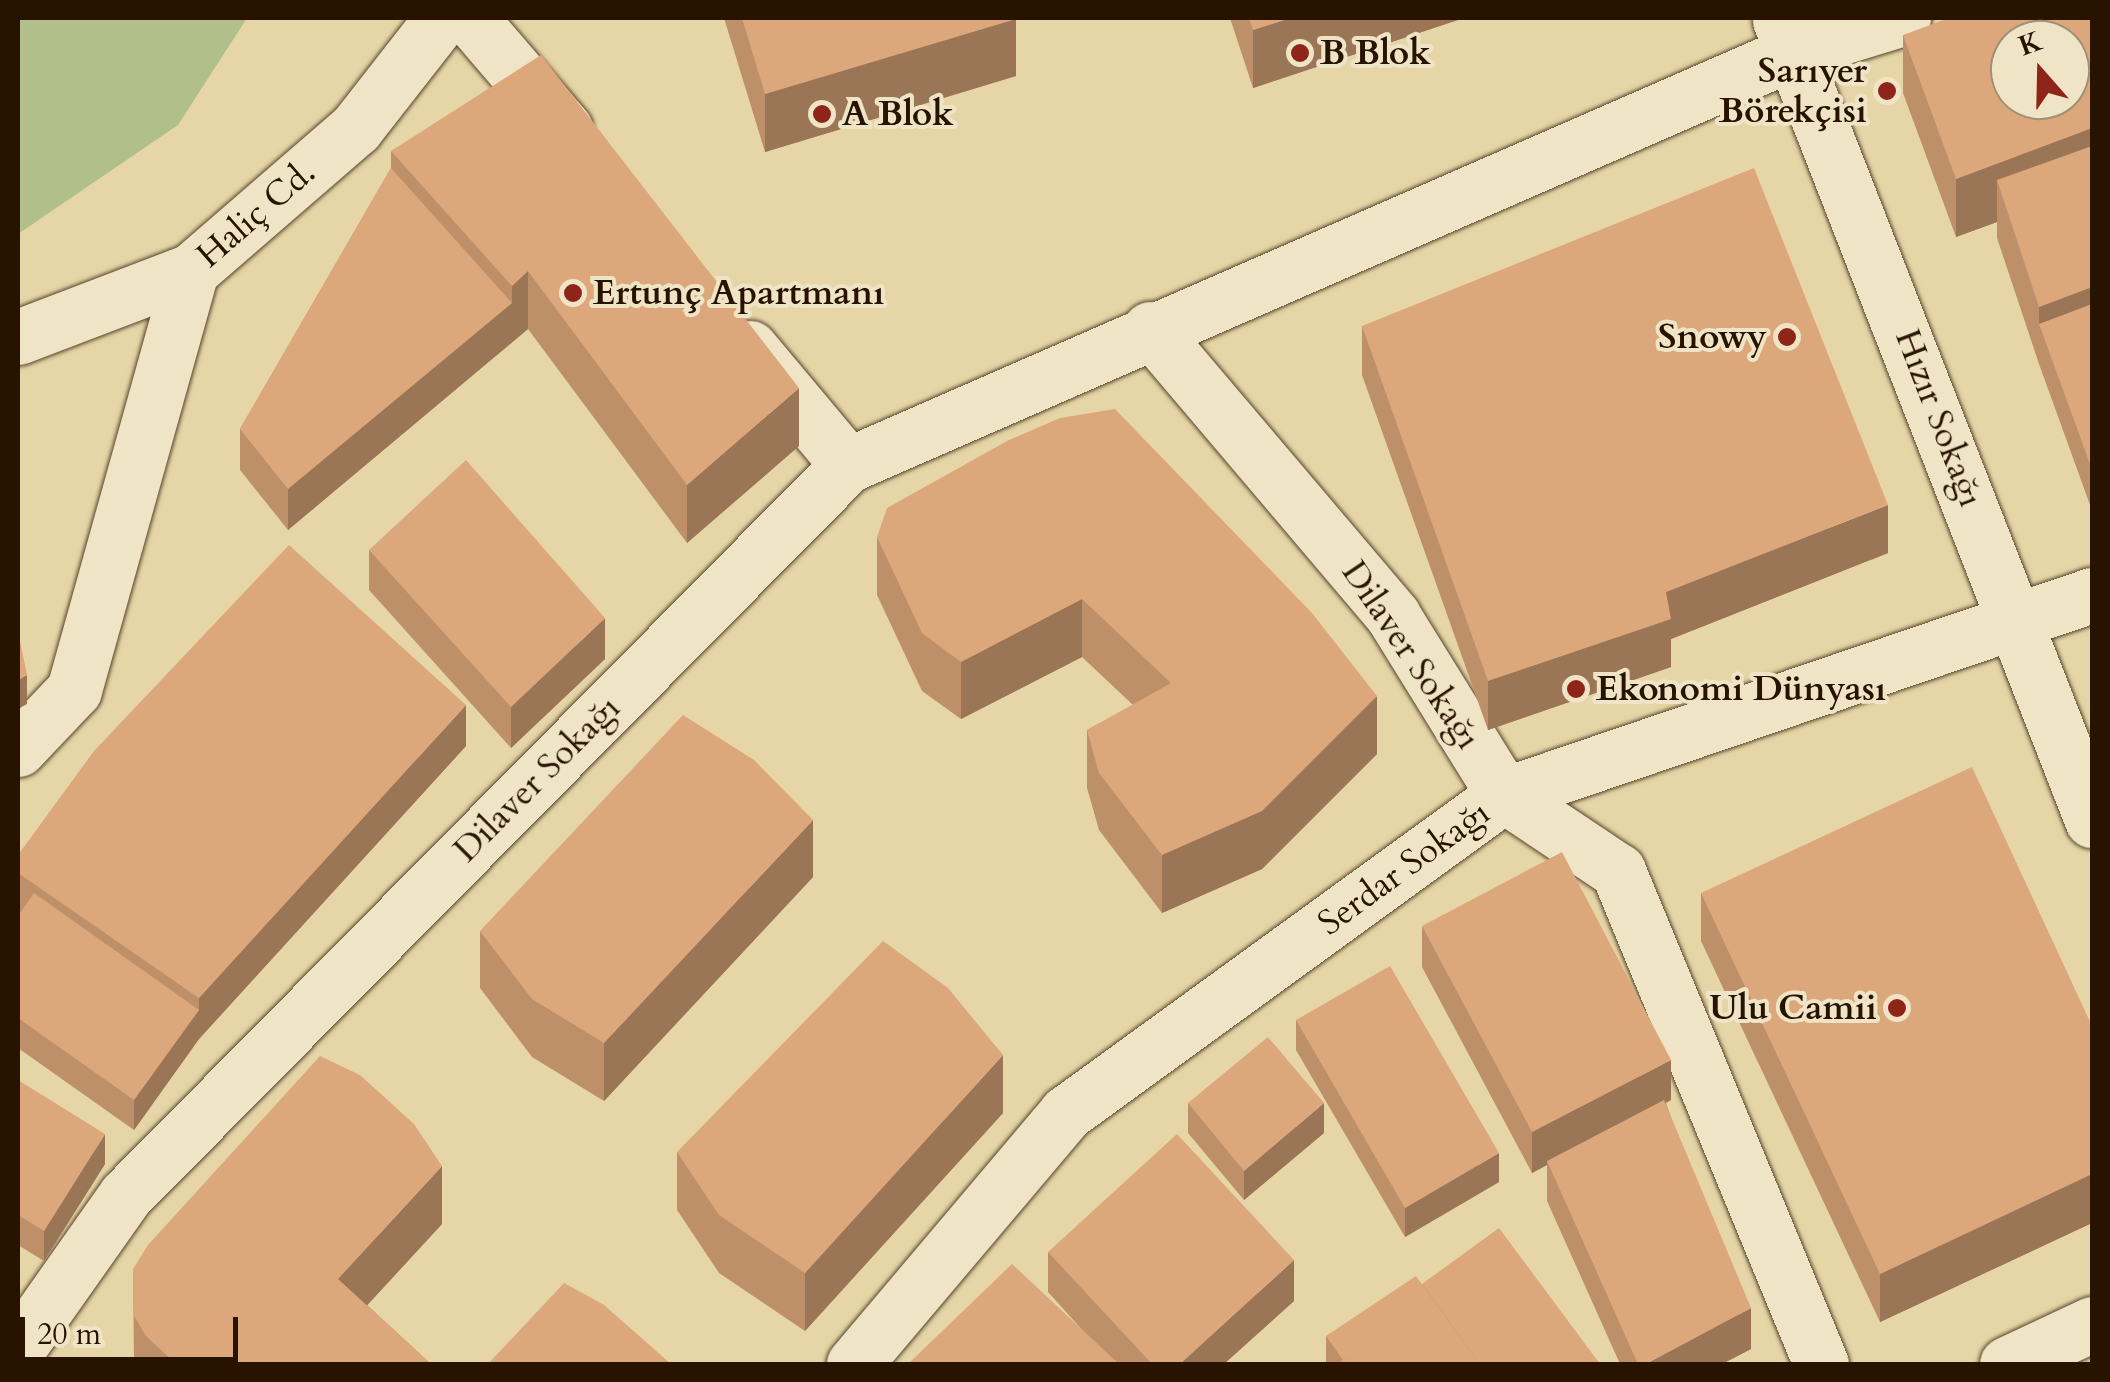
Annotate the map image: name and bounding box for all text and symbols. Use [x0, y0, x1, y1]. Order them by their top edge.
north arrow [1990, 20, 2090, 120]
text: K [2013, 22, 2048, 65]
place label: B Blok [1320, 32, 1431, 74]
marker: B Blok [1289, 42, 1311, 64]
place label: Sarıyer Börekçisi [1719, 50, 1867, 132]
marker: Sarıyer Börekçisi [1876, 80, 1898, 102]
place label: A Blok [842, 93, 954, 135]
marker: A Blok [811, 103, 833, 125]
street label: Haliç Cd. [188, 151, 324, 277]
place label: Ertunç Apartmanı [593, 272, 884, 314]
marker: Ertunç Apartmanı [562, 282, 584, 304]
place label: Snowy [1658, 316, 1767, 358]
street label: Hızır Sokağı [1886, 323, 1992, 513]
marker: Snowy [1776, 326, 1798, 348]
street label: Dilaver Sokağı [1333, 553, 1489, 757]
place label: Ekonomi Dünyası [1596, 668, 1886, 710]
marker: Ekonomi Dünyası [1565, 678, 1587, 700]
street label: Dilaver Sokağı [445, 687, 629, 871]
street label: Serdar Sokağı [1310, 792, 1498, 944]
place label: Ulu Camii [1709, 987, 1877, 1029]
marker: Ulu Camii [1886, 997, 1908, 1019]
scale bar [25, 1297, 242, 1359]
text: 20 m [37, 1314, 101, 1355]

